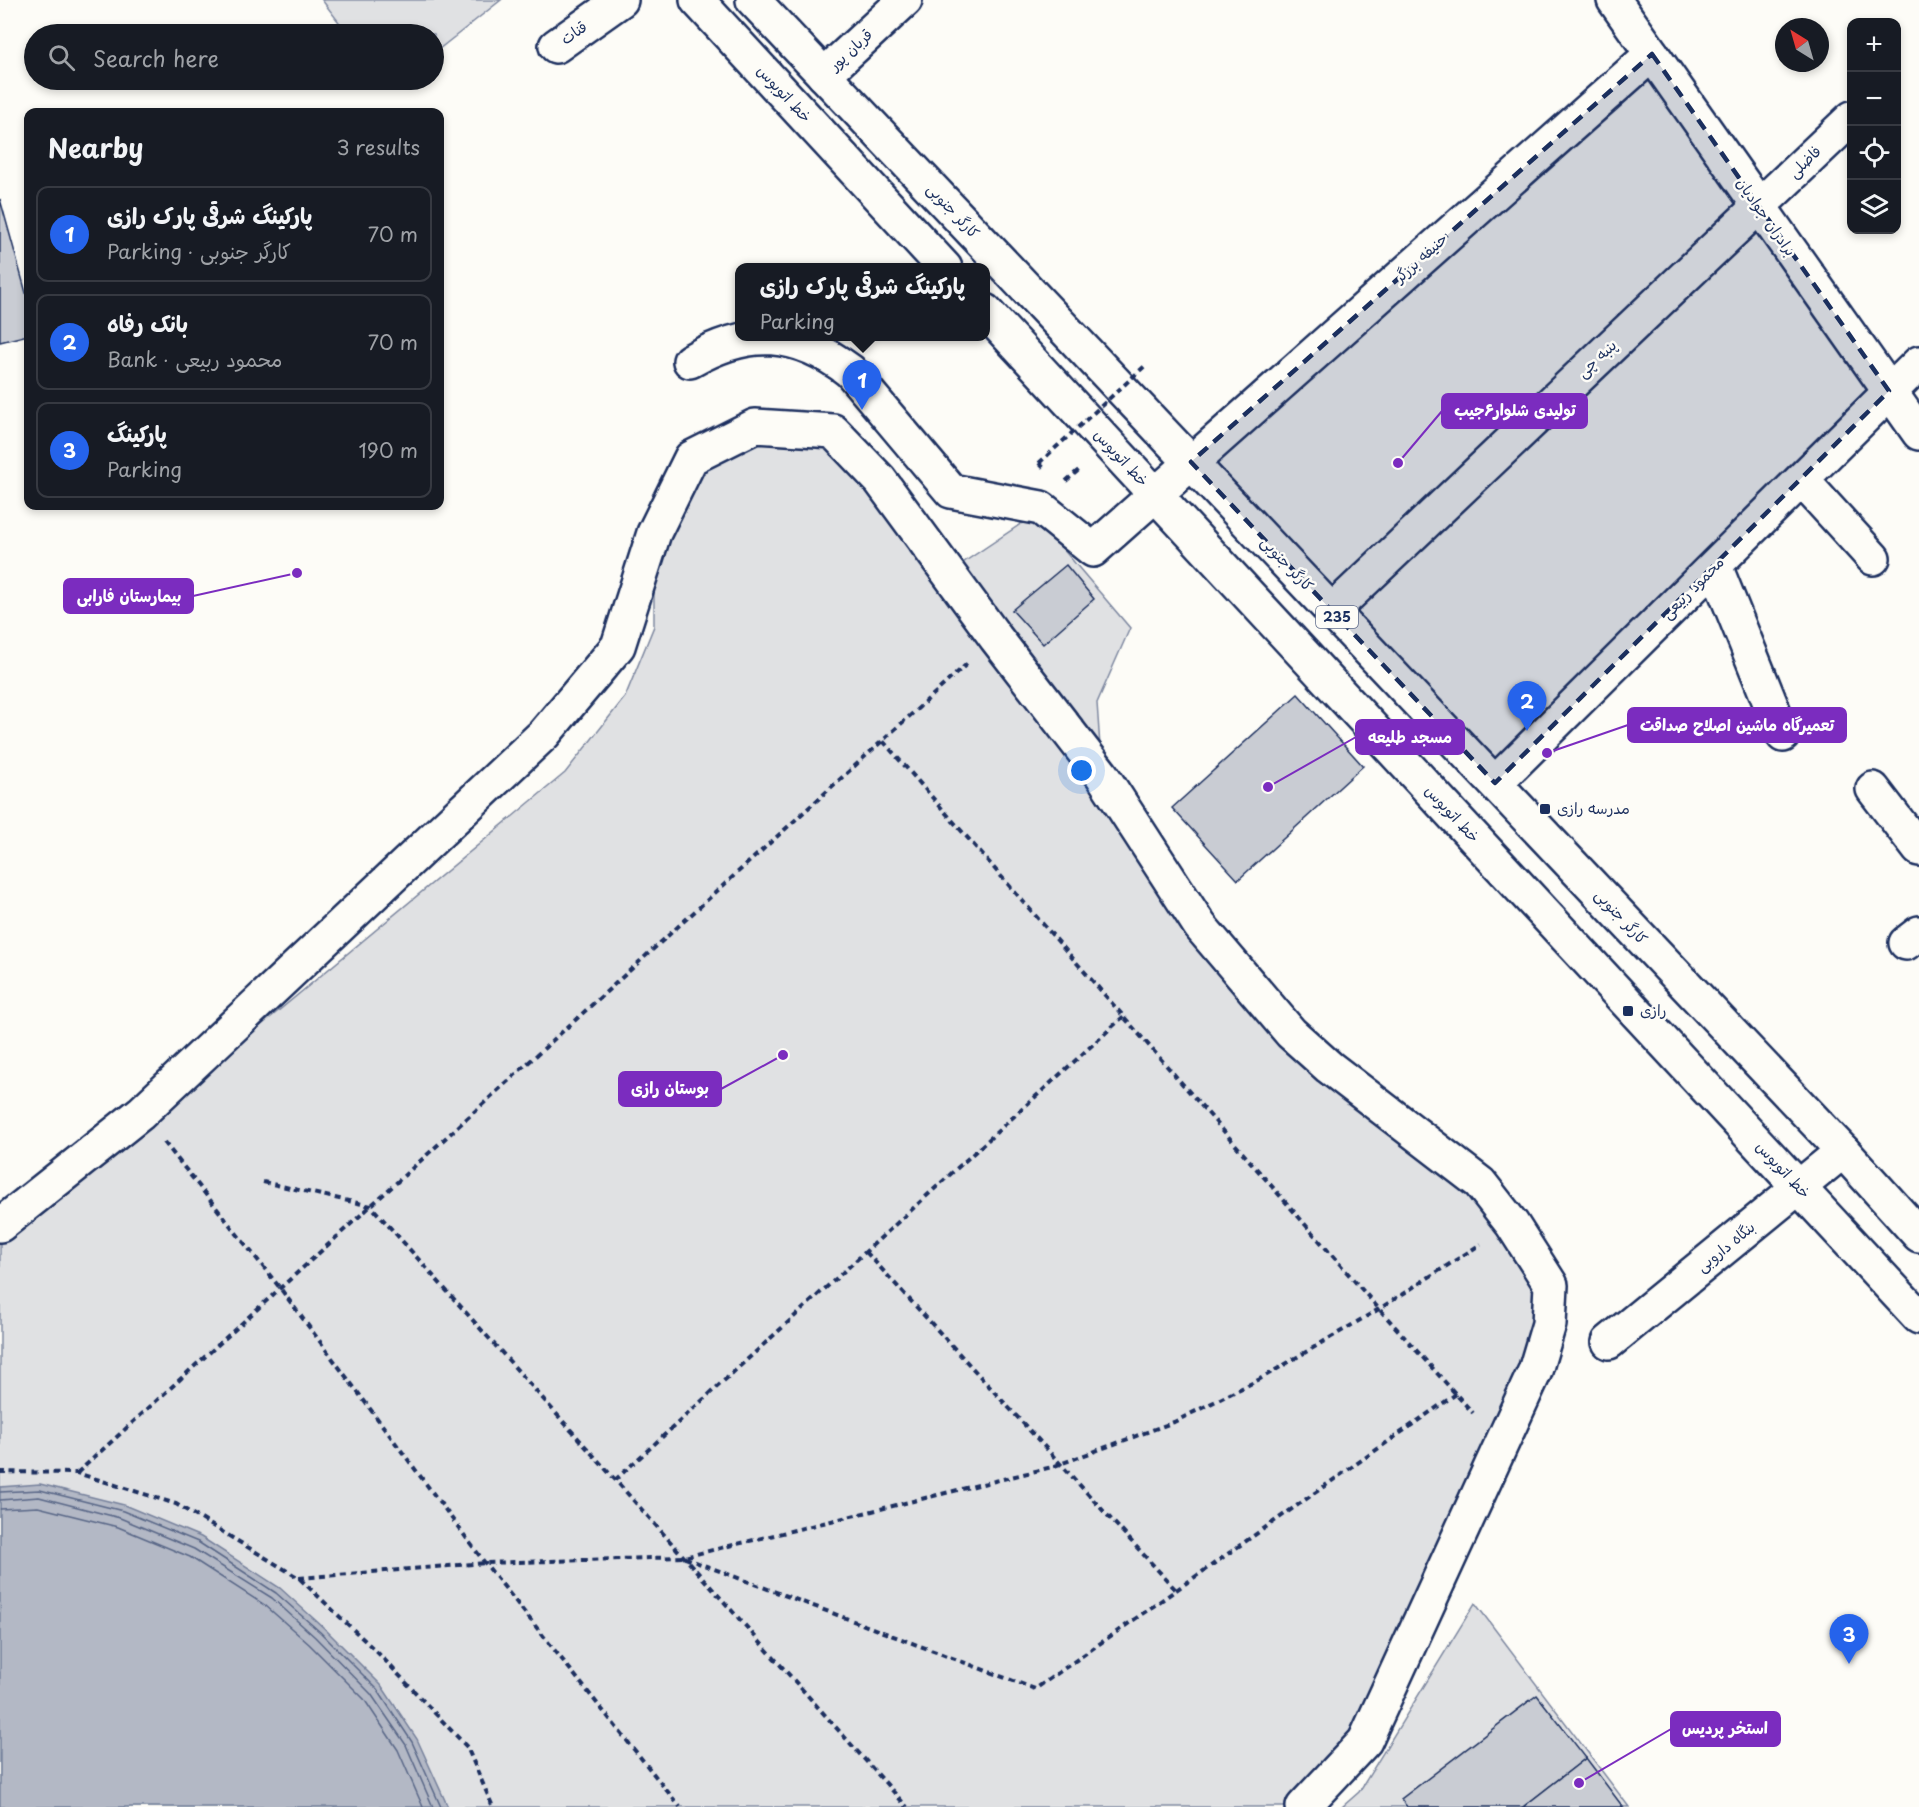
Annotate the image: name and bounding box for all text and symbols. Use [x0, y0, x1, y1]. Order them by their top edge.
street label: قنات [555, 14, 591, 49]
north arrow [1775, 18, 1829, 72]
map controls [1847, 18, 1901, 234]
button: + [1847, 18, 1901, 72]
street label: قربان پور [822, 23, 877, 76]
search box [24, 24, 444, 90]
icon: search [45, 41, 78, 74]
text: Search here [93, 41, 219, 74]
street label: خط اتوبوس [752, 59, 818, 127]
button: − [1847, 72, 1901, 126]
button: locate [1847, 126, 1901, 180]
text: Nearby [48, 128, 143, 167]
text: 3 results [337, 132, 420, 162]
street label: فاضلی [1782, 139, 1826, 182]
street label: برادران جوادیان [1732, 172, 1803, 260]
street label: کارگر جنوبی [922, 177, 986, 243]
button: layers [1847, 180, 1901, 234]
text: پارکینگ شرقی پارک رازی [107, 198, 312, 231]
text: 1 [65, 219, 74, 249]
text: 70 m [368, 219, 418, 249]
street label: حنیفه برزگر [1387, 226, 1452, 288]
text: Parking · کارگر جنوبی [107, 236, 291, 266]
popup [735, 263, 990, 341]
text: پارکینگ شرقی پارک رازی [760, 268, 965, 301]
text: بانک رفاه [107, 306, 188, 339]
text: Parking [760, 306, 835, 336]
text: 2 [62, 327, 77, 357]
text: 70 m [368, 327, 418, 357]
street label: پنبه چی [1571, 333, 1621, 382]
text: Bank · محمود ربیعی [107, 344, 282, 374]
pin: 1 [842, 360, 882, 410]
callout: تولیدی شلوار۶جیب [1442, 394, 1587, 428]
text: تولیدی شلوار۶جیب [1454, 397, 1577, 421]
text: پارکینگ [107, 416, 167, 449]
street label: خط اتوبوس [1089, 423, 1155, 491]
text: 3 [63, 435, 76, 465]
text: 190 m [359, 435, 418, 465]
text: Parking [107, 454, 182, 484]
street label: کارگر جنوبی [1256, 530, 1320, 596]
street label: محمود ربیعی [1655, 550, 1728, 623]
callout: بیمارستان فارابی [64, 579, 193, 613]
text: بیمارستان فارابی [77, 583, 181, 607]
road number: 235 [1316, 606, 1358, 628]
pin: 2 [1508, 682, 1546, 731]
callout: تعمیرگاه ماشین اصلاح صداقت [1628, 708, 1846, 742]
text: تعمیرگاه ماشین اصلاح صداقت [1640, 712, 1835, 736]
callout: مسجد طلیعه [1356, 720, 1464, 754]
text: مسجد طلیعه [1368, 724, 1452, 748]
your location [1067, 756, 1096, 785]
street label: خط اتوبوس [1420, 779, 1486, 847]
place label: مدرسه رازی [1557, 796, 1630, 819]
marker: مدرسه رازی [1538, 802, 1552, 816]
street label: کارگر جنوبی [1590, 883, 1654, 949]
place label: رازی [1640, 998, 1667, 1021]
marker: رازی [1621, 1004, 1635, 1018]
callout: بوستان رازی [619, 1072, 721, 1106]
text: بوستان رازی [631, 1075, 709, 1099]
street label: خط اتوبوس [1751, 1135, 1817, 1203]
street label: بنگاه داروبی [1691, 1215, 1759, 1277]
pin: 3 [1830, 1614, 1868, 1664]
callout: استخر پردیس [1671, 1712, 1780, 1746]
text: استخر پردیس [1682, 1715, 1768, 1739]

